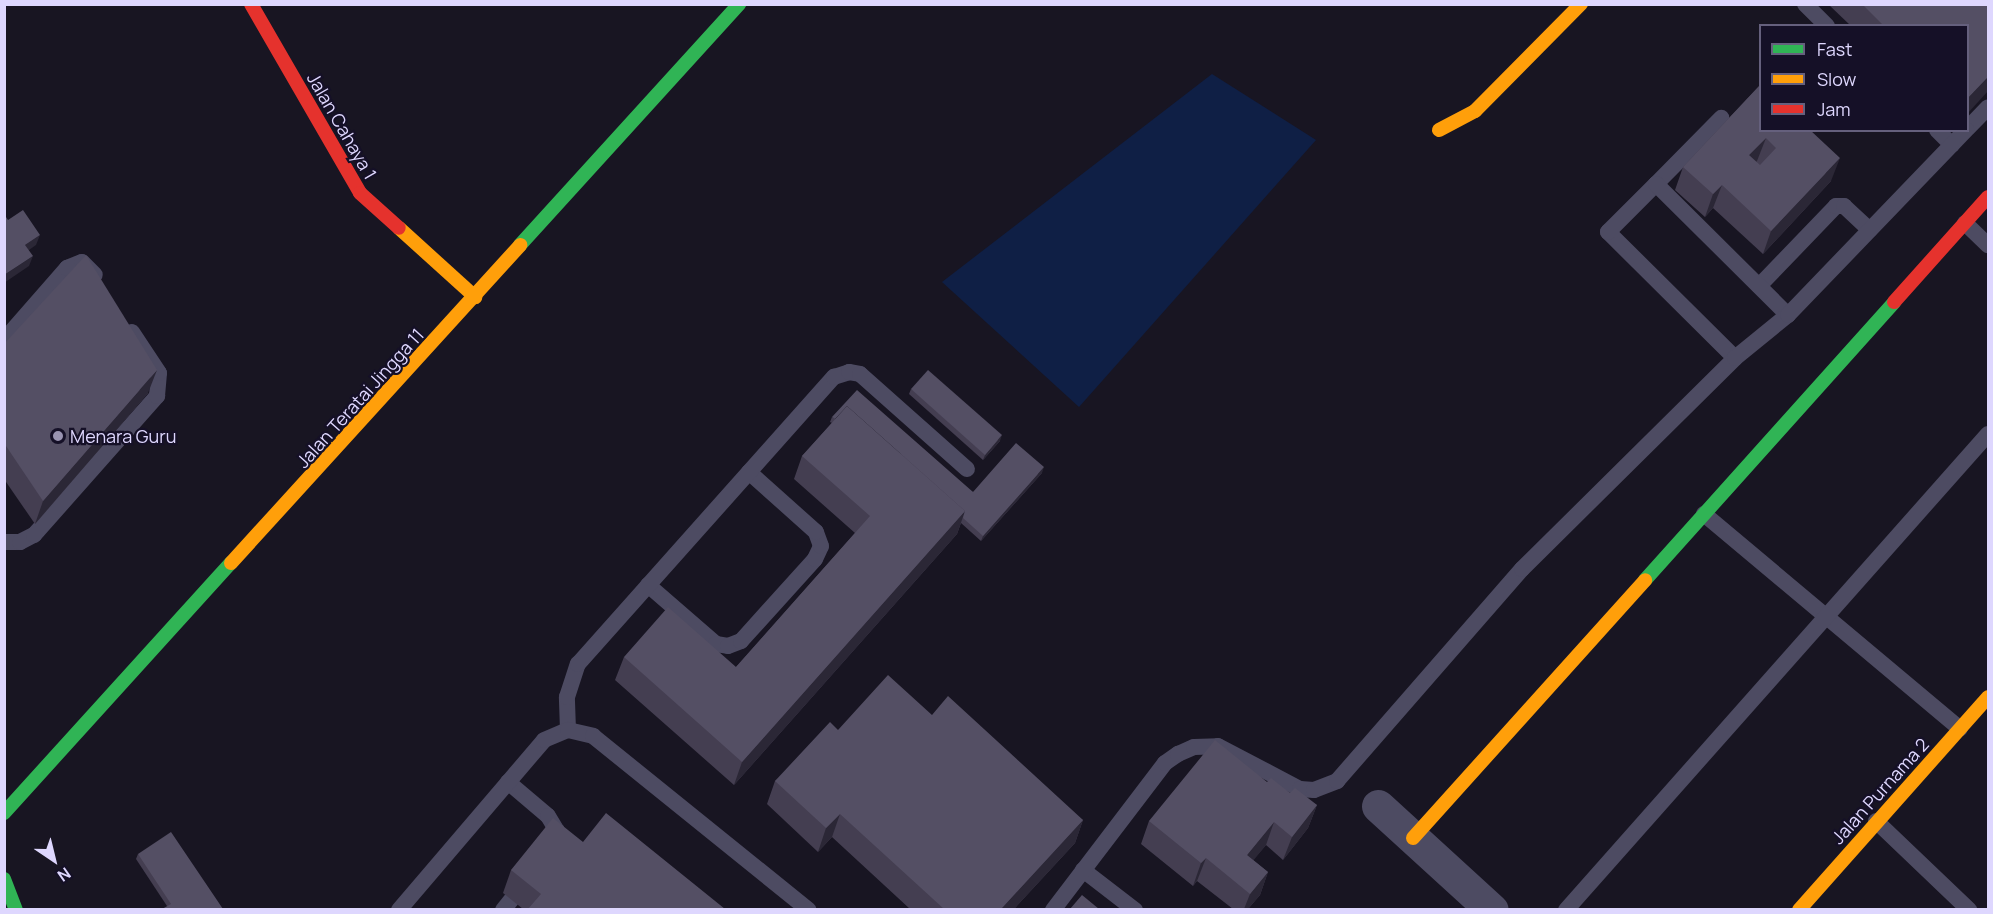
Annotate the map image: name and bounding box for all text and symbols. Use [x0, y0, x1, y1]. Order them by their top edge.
legend [1759, 24, 1969, 132]
text: Fast [1817, 37, 1852, 61]
text: Slow [1817, 67, 1856, 91]
street label: Jalan Cahaya 1 [303, 69, 381, 183]
text: Jam [1817, 97, 1851, 121]
street label: Jalan Teratai Jingga 11 [292, 324, 428, 472]
place label: Menara Guru [70, 425, 176, 447]
marker: Menara Guru [51, 429, 65, 443]
street label: Jalan Purnama 2 [1827, 734, 1933, 848]
north arrow [24, 830, 84, 890]
text: N [53, 862, 75, 887]

